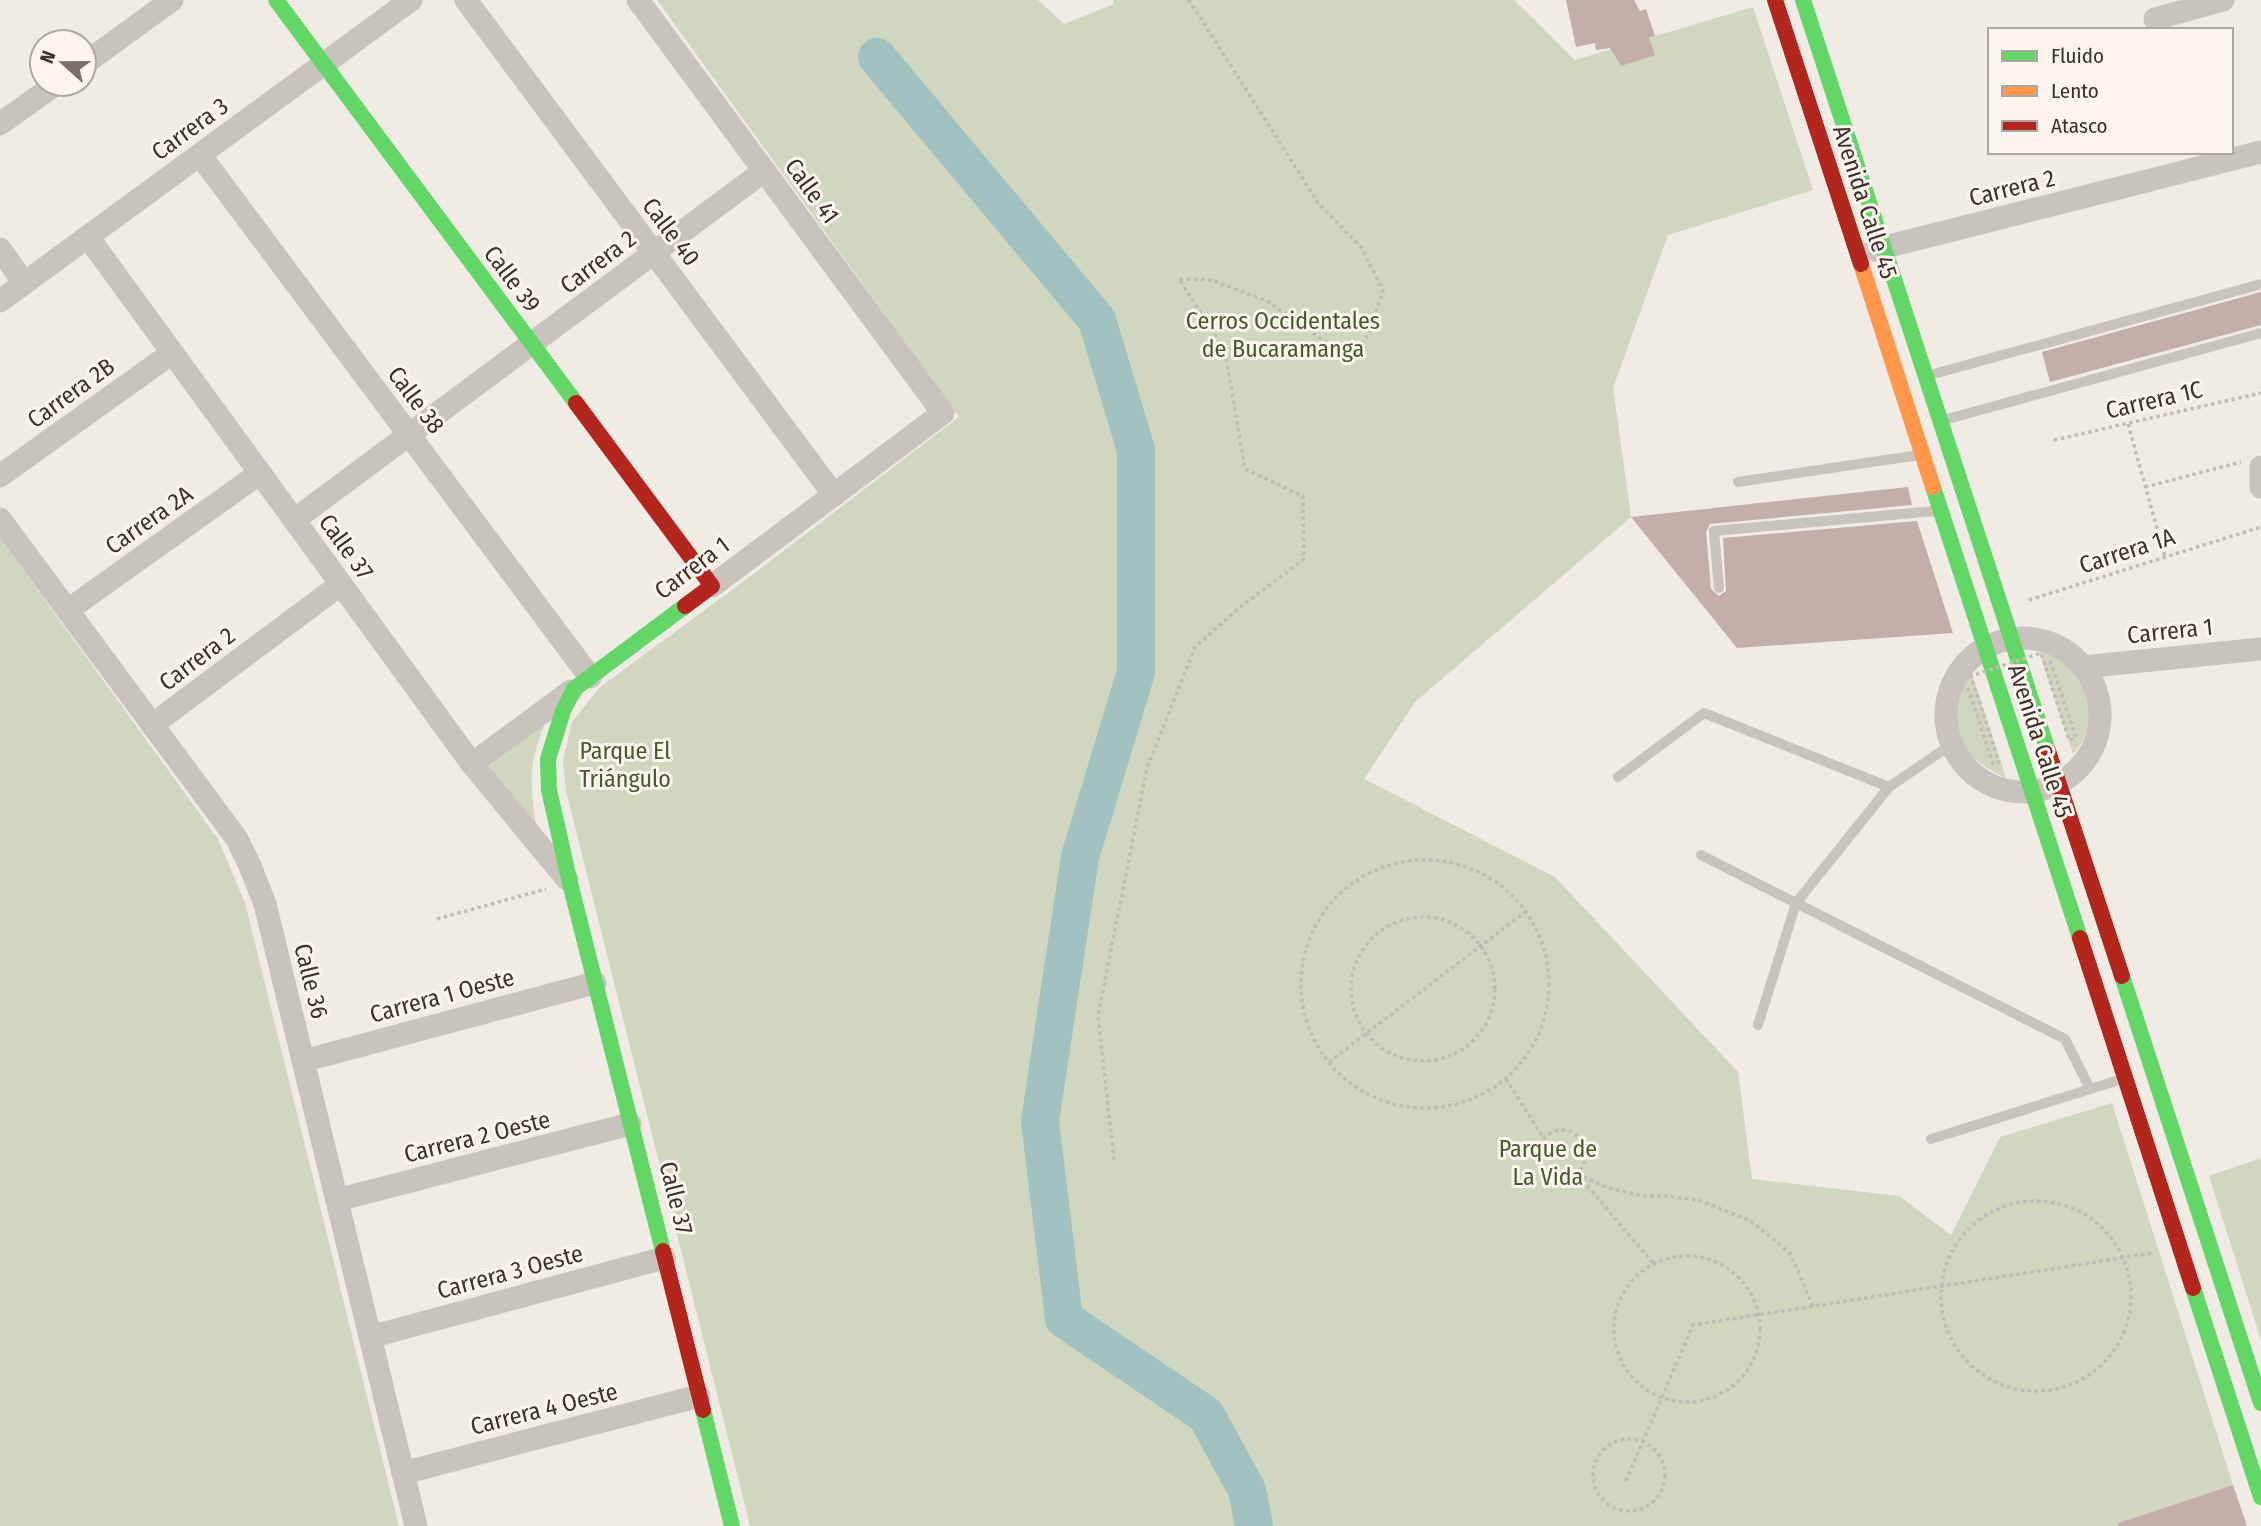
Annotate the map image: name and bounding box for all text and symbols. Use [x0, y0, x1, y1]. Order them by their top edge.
north arrow [28, 28, 98, 98]
legend [1988, 28, 2233, 154]
text: Fluido [2051, 43, 2104, 69]
text: N [35, 48, 60, 67]
text: Lento [2051, 78, 2099, 104]
street label: Carrera 3 [146, 92, 234, 166]
text: Atasco [2051, 113, 2108, 139]
street label: Avenida Calle 45 [1827, 122, 1903, 282]
street label: Calle 41 [779, 153, 845, 229]
street label: Carrera 2 [1966, 164, 2058, 212]
street label: Calle 40 [636, 193, 706, 271]
street label: Carrera 2 [555, 225, 641, 299]
street label: Calle 39 [478, 240, 546, 318]
park label: Cerros Occidentales de Bucaramanga [1186, 307, 1380, 363]
street label: Carrera 2B [22, 352, 120, 434]
street label: Calle 38 [382, 361, 450, 439]
street label: Carrera 1C [2103, 375, 2205, 425]
street label: Carrera 2A [100, 480, 198, 560]
street label: Calle 37 [313, 509, 379, 585]
street label: Carrera 1A [2076, 522, 2179, 580]
street label: Carrera 1 [649, 531, 735, 605]
street label: Carrera 1 [2126, 613, 2214, 649]
street label: Carrera 2 [154, 622, 240, 696]
street label: Avenida Calle 45 [2002, 661, 2078, 821]
park label: Parque El Triángulo [579, 737, 671, 793]
street label: Calle 36 [288, 941, 334, 1021]
street label: Carrera 1 Oeste [367, 963, 517, 1029]
street label: Carrera 2 Oeste [401, 1105, 553, 1169]
park label: Parque de La Vida [1499, 1135, 1597, 1191]
street label: Calle 37 [653, 1159, 699, 1238]
street label: Carrera 3 Oeste [434, 1239, 586, 1305]
street label: Carrera 4 Oeste [468, 1377, 620, 1441]

